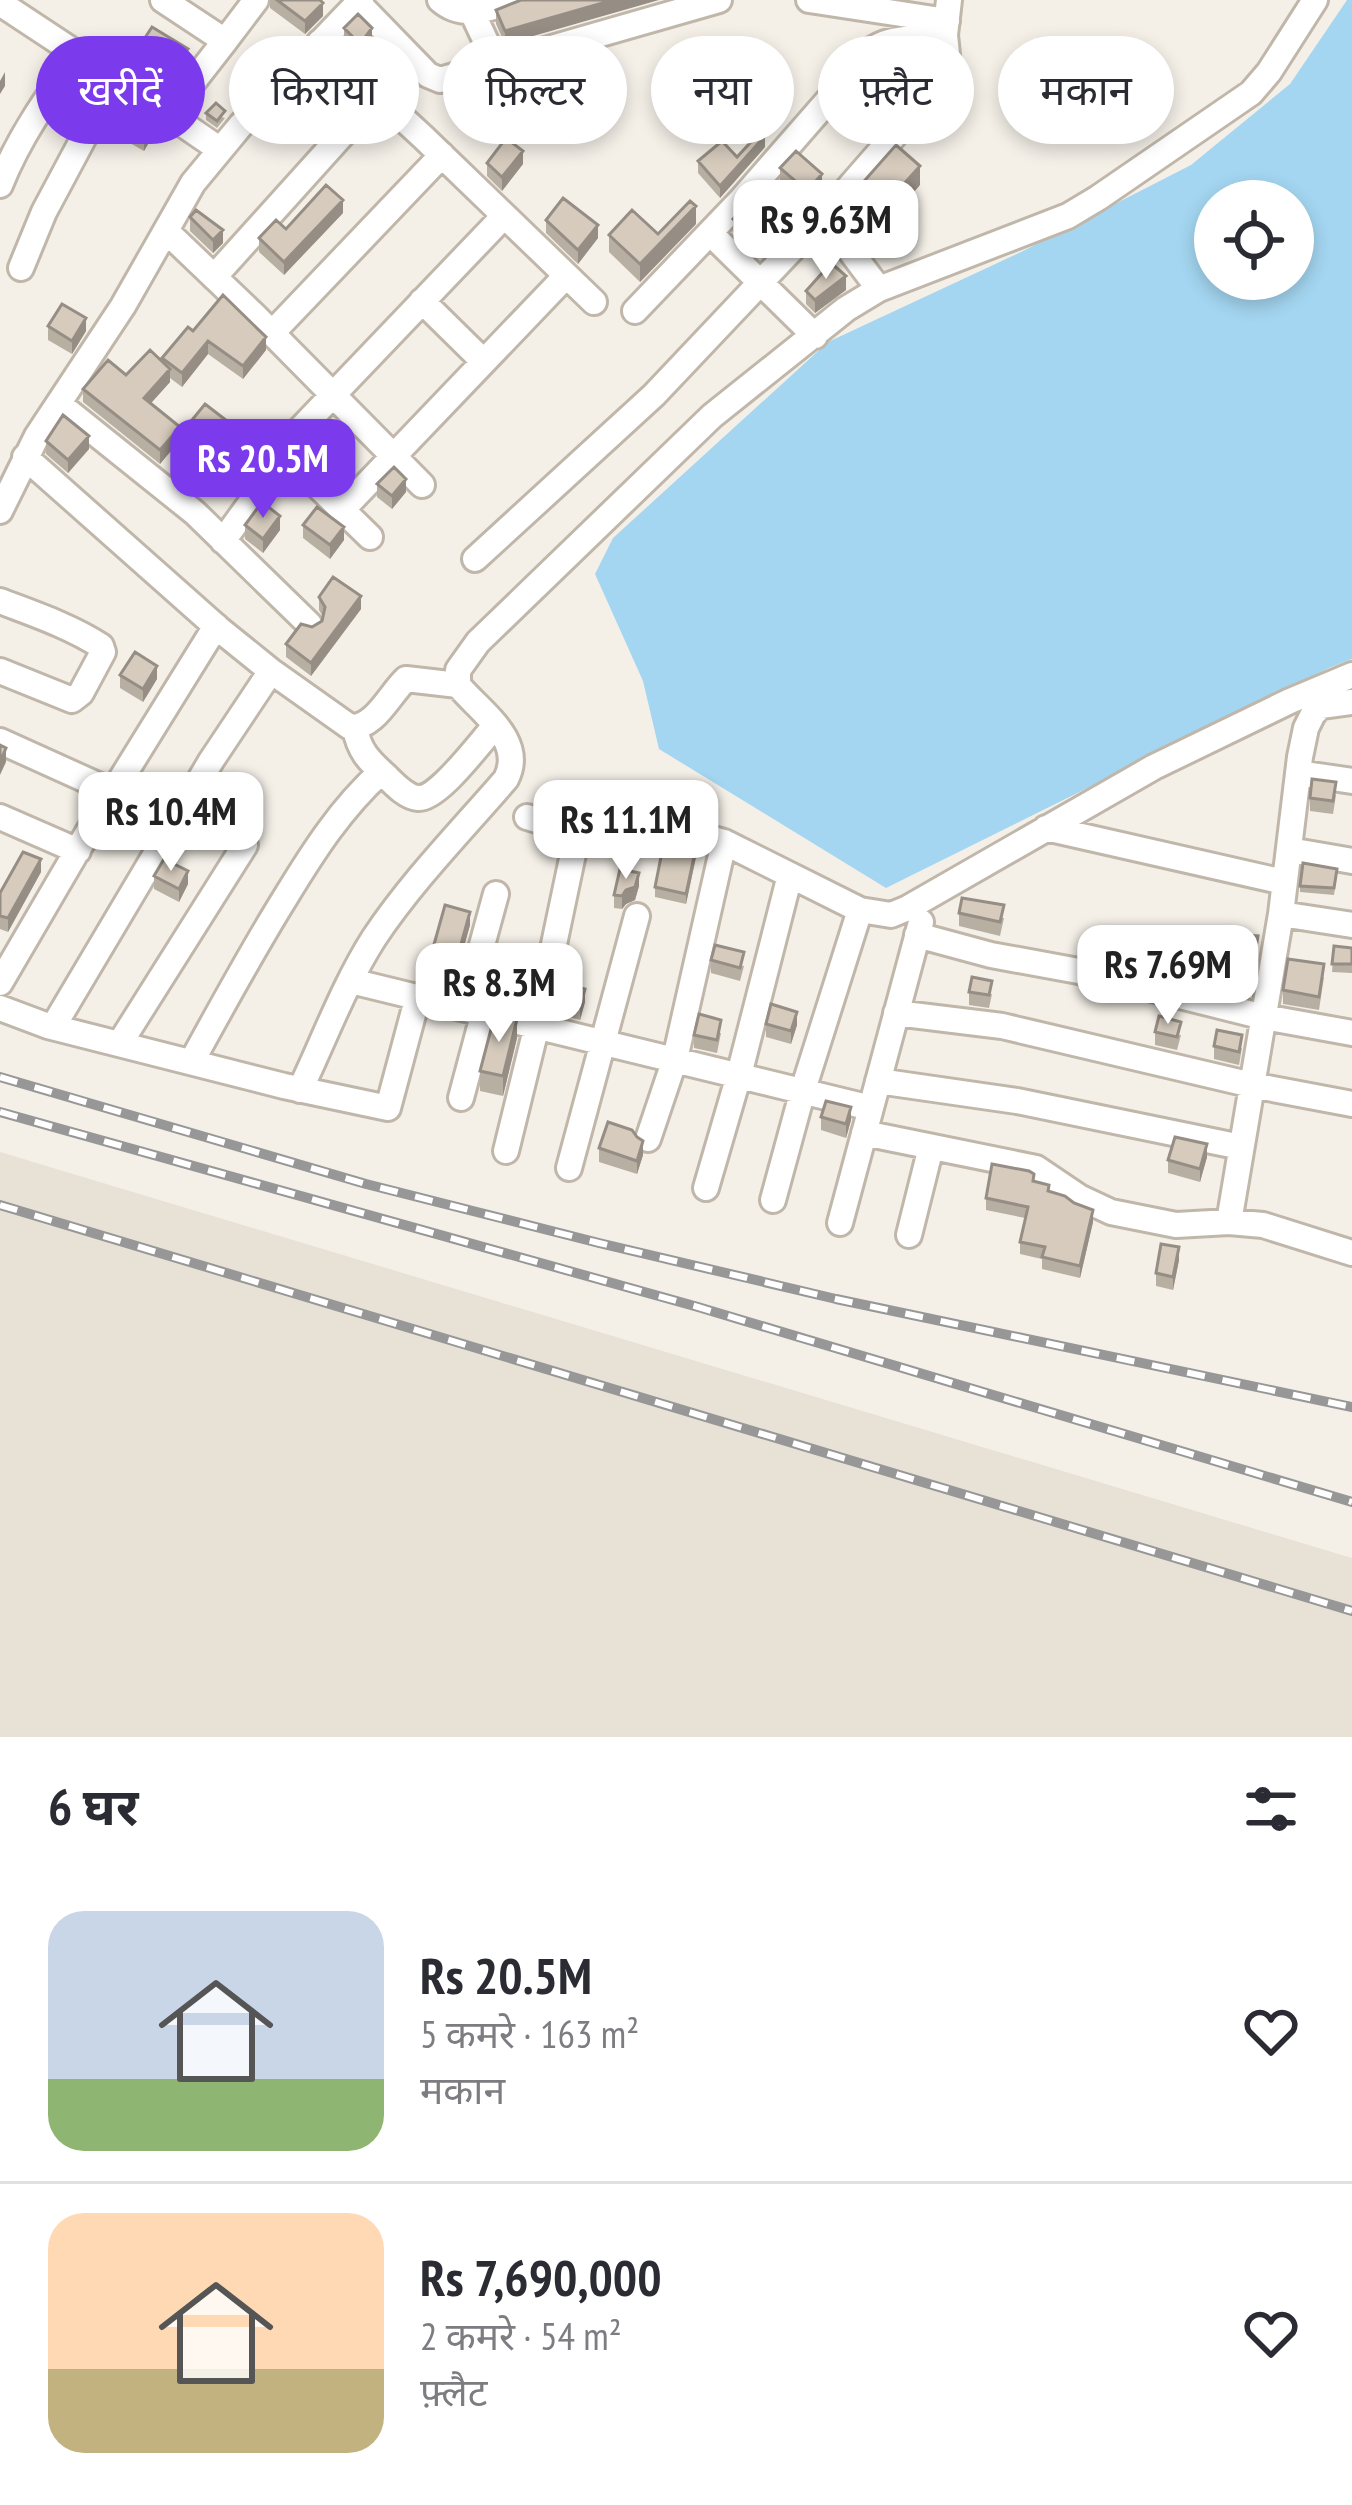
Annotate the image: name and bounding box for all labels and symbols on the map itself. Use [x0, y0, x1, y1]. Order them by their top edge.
pin: Rs 9.63M [702, 180, 950, 282]
pin: Rs 20.5M [139, 419, 387, 521]
pin: Rs 10.4M [47, 772, 295, 874]
pin: Rs 11.1M [502, 780, 750, 882]
pin: Rs 7.69M [1044, 925, 1292, 1027]
pin: Rs 8.3M [388, 943, 610, 1045]

